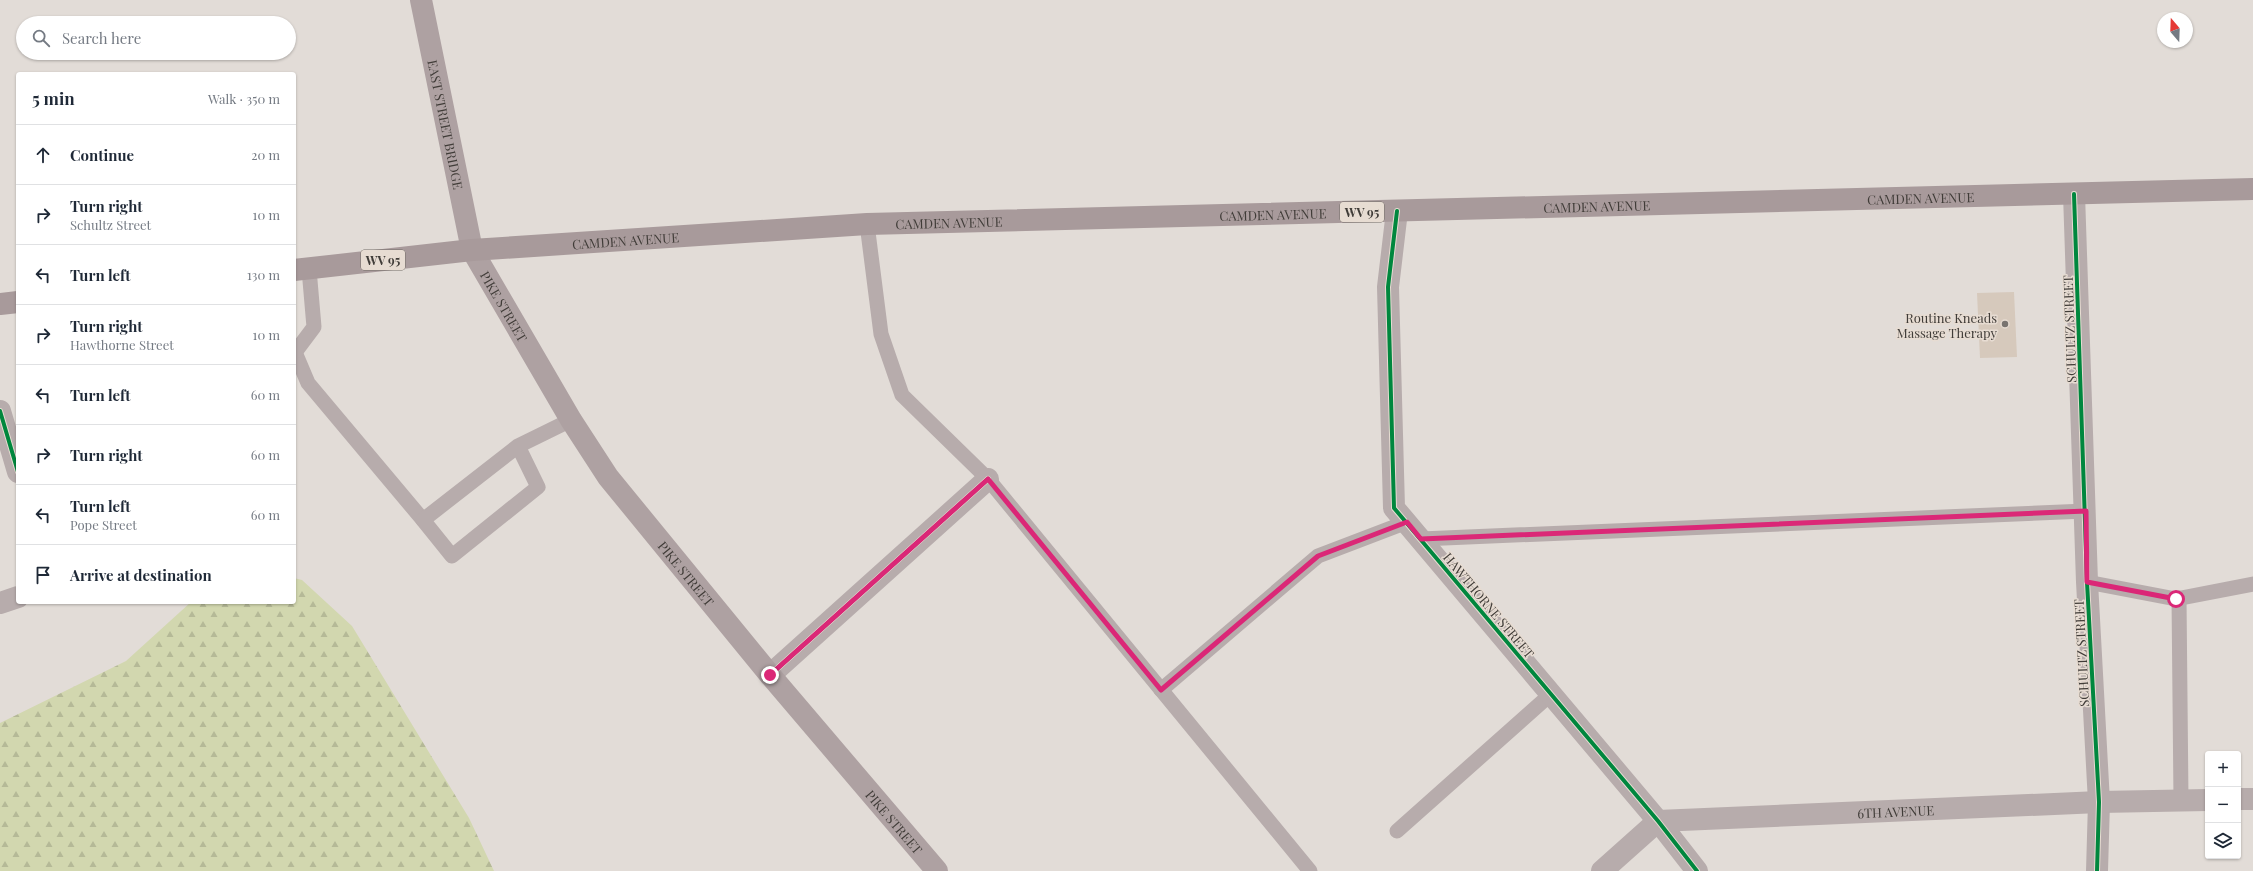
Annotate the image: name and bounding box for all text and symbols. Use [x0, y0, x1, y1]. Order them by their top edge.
north arrow [2157, 12, 2193, 48]
search box [16, 16, 296, 60]
icon: search [30, 27, 52, 49]
text: Search here [62, 28, 141, 48]
street label: EAST STREET BRIDGE [425, 58, 468, 191]
text: 5 min [32, 87, 75, 109]
text: Walk · 350 m [208, 90, 280, 107]
icon: ahead [32, 144, 54, 166]
text: Continue [70, 145, 134, 165]
text: 20 m [251, 146, 280, 163]
street label: CAMDEN AVENUE [1867, 188, 1975, 207]
text: Turn right [70, 196, 143, 216]
street label: CAMDEN AVENUE [1543, 196, 1651, 215]
road number: WV 95 [1340, 202, 1384, 222]
icon: right [32, 204, 54, 226]
street label: CAMDEN AVENUE [1219, 204, 1327, 224]
text: 10 m [253, 206, 280, 223]
street label: CAMDEN AVENUE [895, 212, 1003, 232]
text: Schultz Street [70, 216, 151, 233]
street label: CAMDEN AVENUE [572, 228, 680, 252]
road number: WV 95 [361, 250, 405, 270]
icon: left [32, 264, 54, 286]
text: Turn left [70, 265, 131, 285]
text: 130 m [247, 266, 280, 283]
street label: PIKE STREET [477, 268, 532, 345]
street label: SCHULTZ STREET [2059, 275, 2079, 383]
place label: Routine Kneads Massage Therapy [1896, 309, 1997, 341]
text: Turn right [70, 316, 143, 336]
marker: Routine Kneads Massage Therapy [2000, 319, 2010, 329]
icon: right [32, 324, 54, 346]
text: 10 m [253, 326, 280, 343]
text: Hawthorne Street [70, 336, 174, 353]
icon: left [32, 384, 54, 406]
text: Turn left [70, 385, 131, 405]
text: 60 m [251, 386, 280, 403]
icon: right [32, 444, 54, 466]
text: Turn right [70, 445, 143, 465]
text: 60 m [251, 446, 280, 463]
text: Turn left [70, 496, 131, 516]
icon: left [32, 504, 54, 526]
text: 60 m [251, 506, 280, 523]
text: Pope Street [70, 516, 137, 533]
street label: PIKE STREET [655, 537, 718, 609]
street label: HAWTHORNE STREET [1440, 549, 1538, 661]
icon: arrive [32, 564, 54, 586]
text: Arrive at destination [70, 565, 212, 585]
route start [2167, 590, 2185, 608]
street label: SCHULTZ STREET [2070, 599, 2092, 707]
route end [761, 666, 779, 684]
map controls [2205, 751, 2241, 859]
button: + [2205, 751, 2241, 787]
street label: PIKE STREET [863, 786, 927, 857]
button: − [2205, 787, 2241, 823]
street label: 6TH AVENUE [1857, 801, 1935, 821]
button: layers [2205, 823, 2241, 859]

